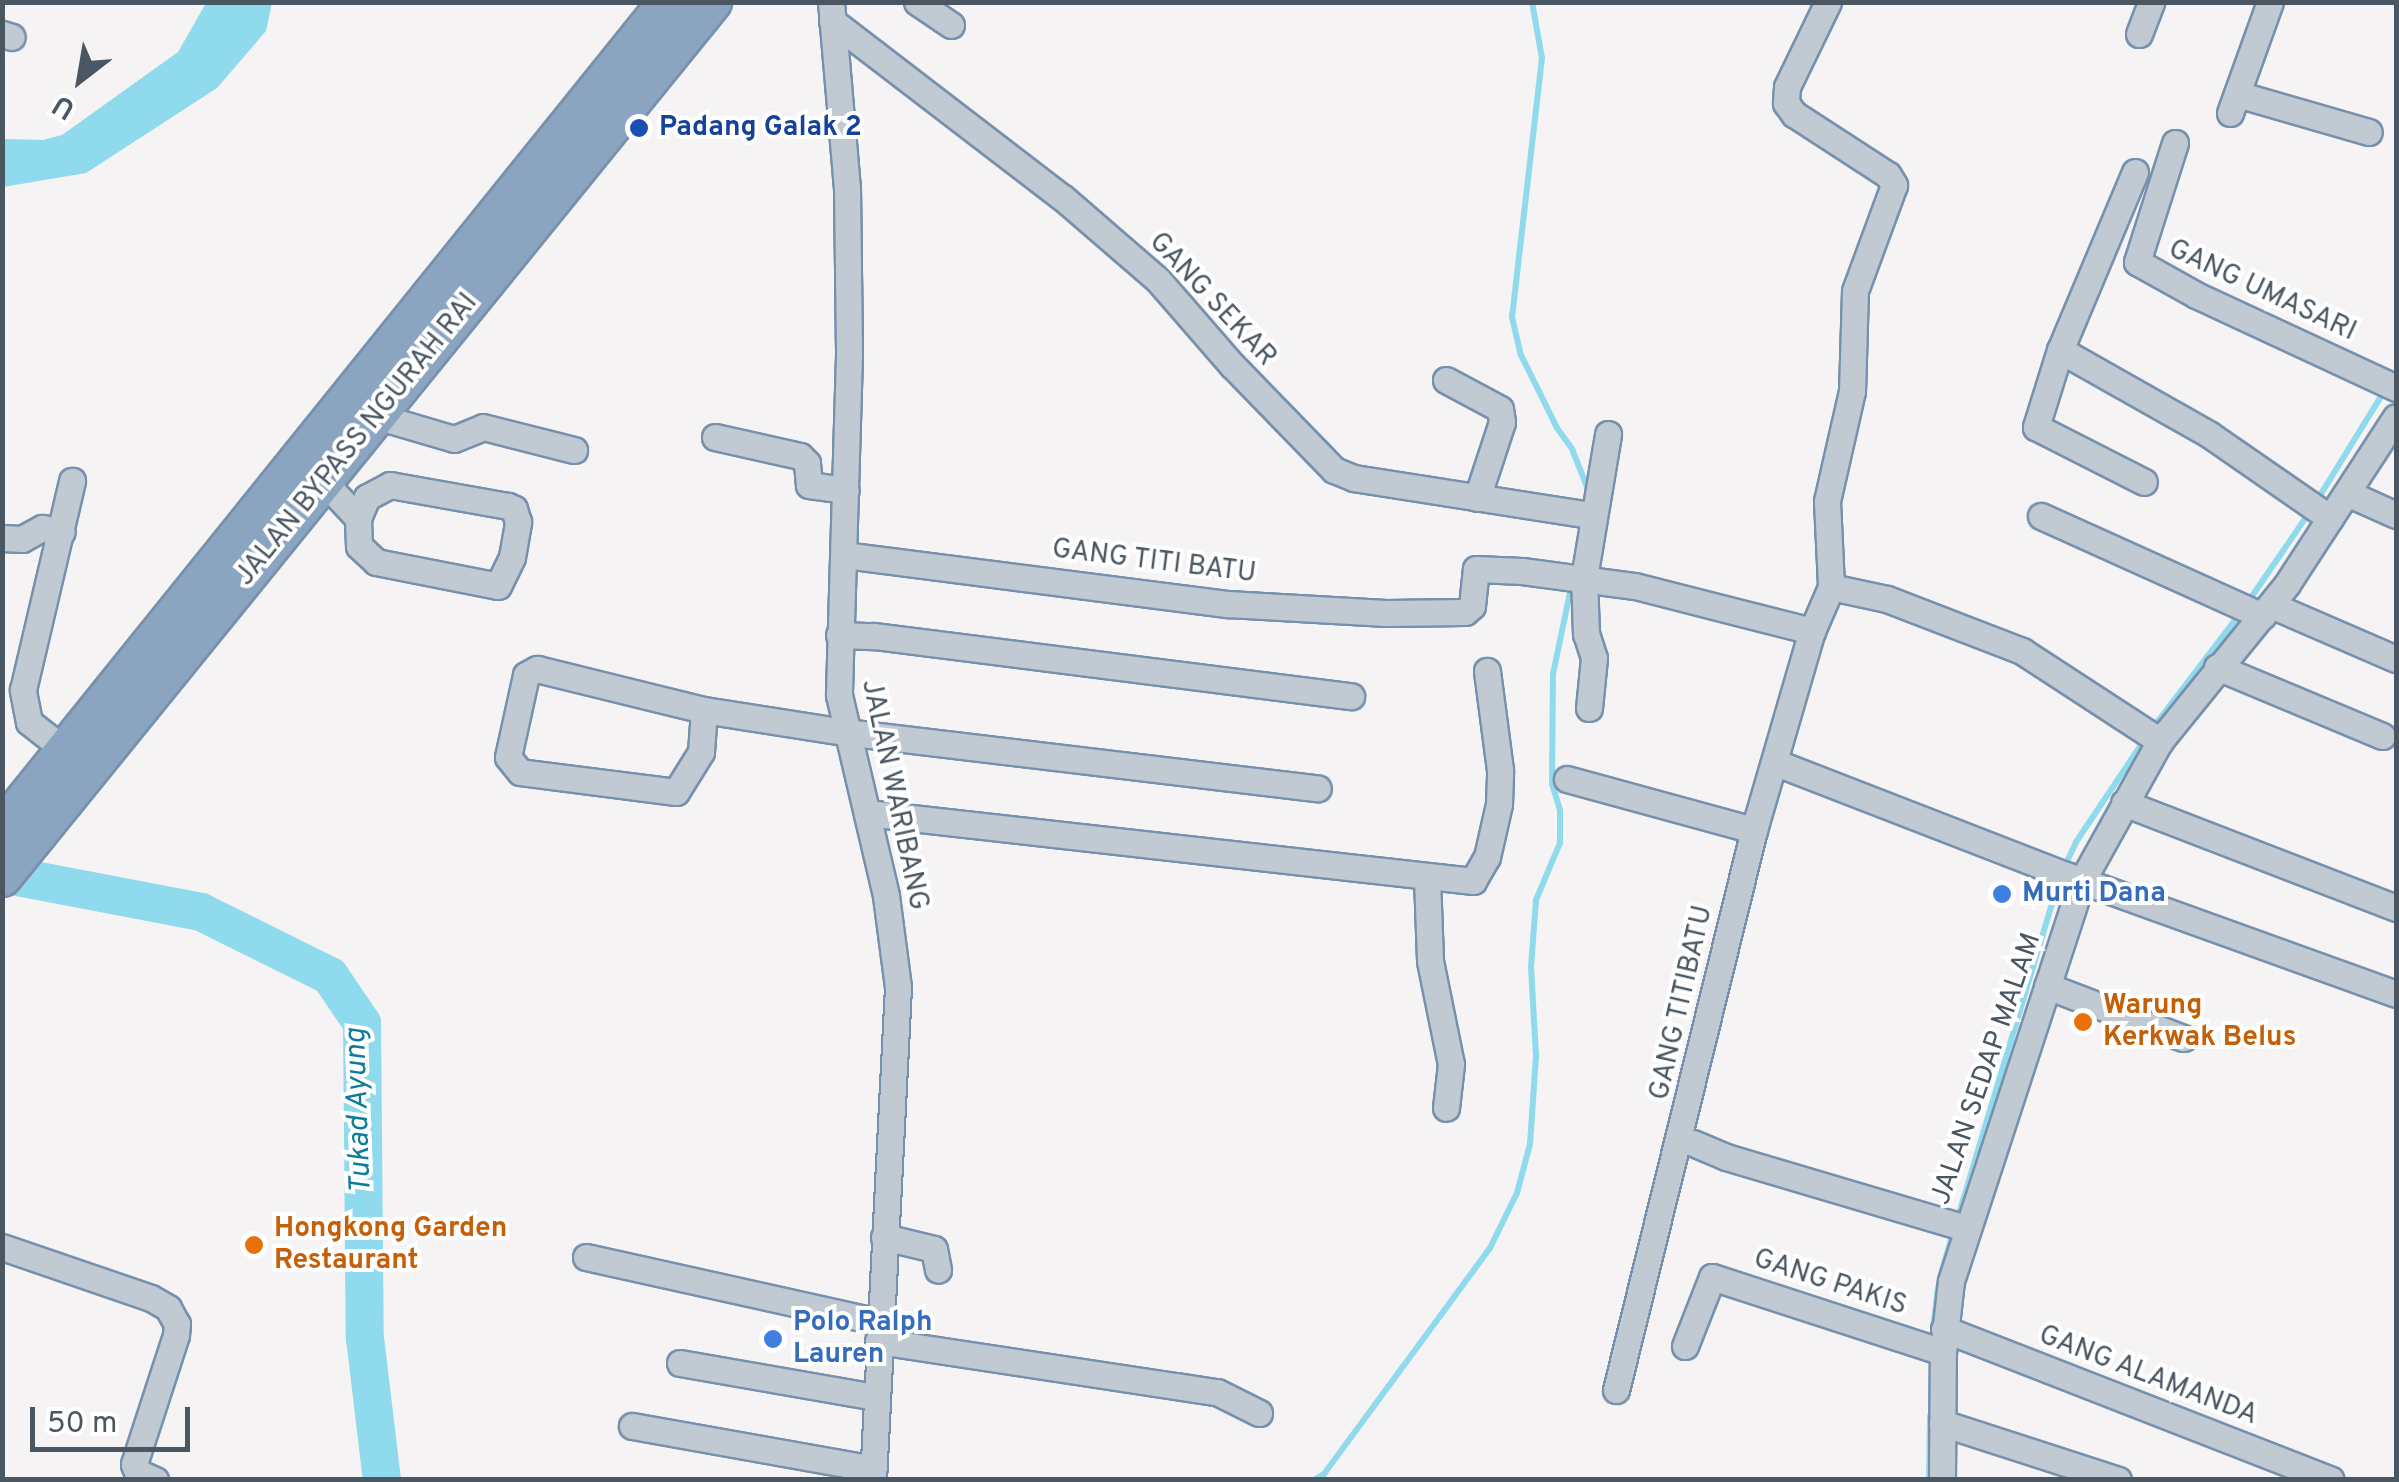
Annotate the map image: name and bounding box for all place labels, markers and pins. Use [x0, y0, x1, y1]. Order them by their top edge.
place label: Padang Galak 2 [659, 111, 862, 145]
marker: Padang Galak 2 [628, 117, 650, 139]
place label: Murti Dana [2022, 877, 2166, 911]
marker: Murti Dana [1991, 883, 2013, 905]
place label: Warung Kerkwak Belus [2103, 989, 2296, 1055]
marker: Warung Kerkwak Belus [2072, 1011, 2094, 1033]
place label: Hongkong Garden Restaurant [274, 1212, 507, 1278]
marker: Hongkong Garden Restaurant [243, 1234, 265, 1256]
place label: Polo Ralph Lauren [793, 1306, 933, 1372]
marker: Polo Ralph Lauren [762, 1328, 784, 1350]

